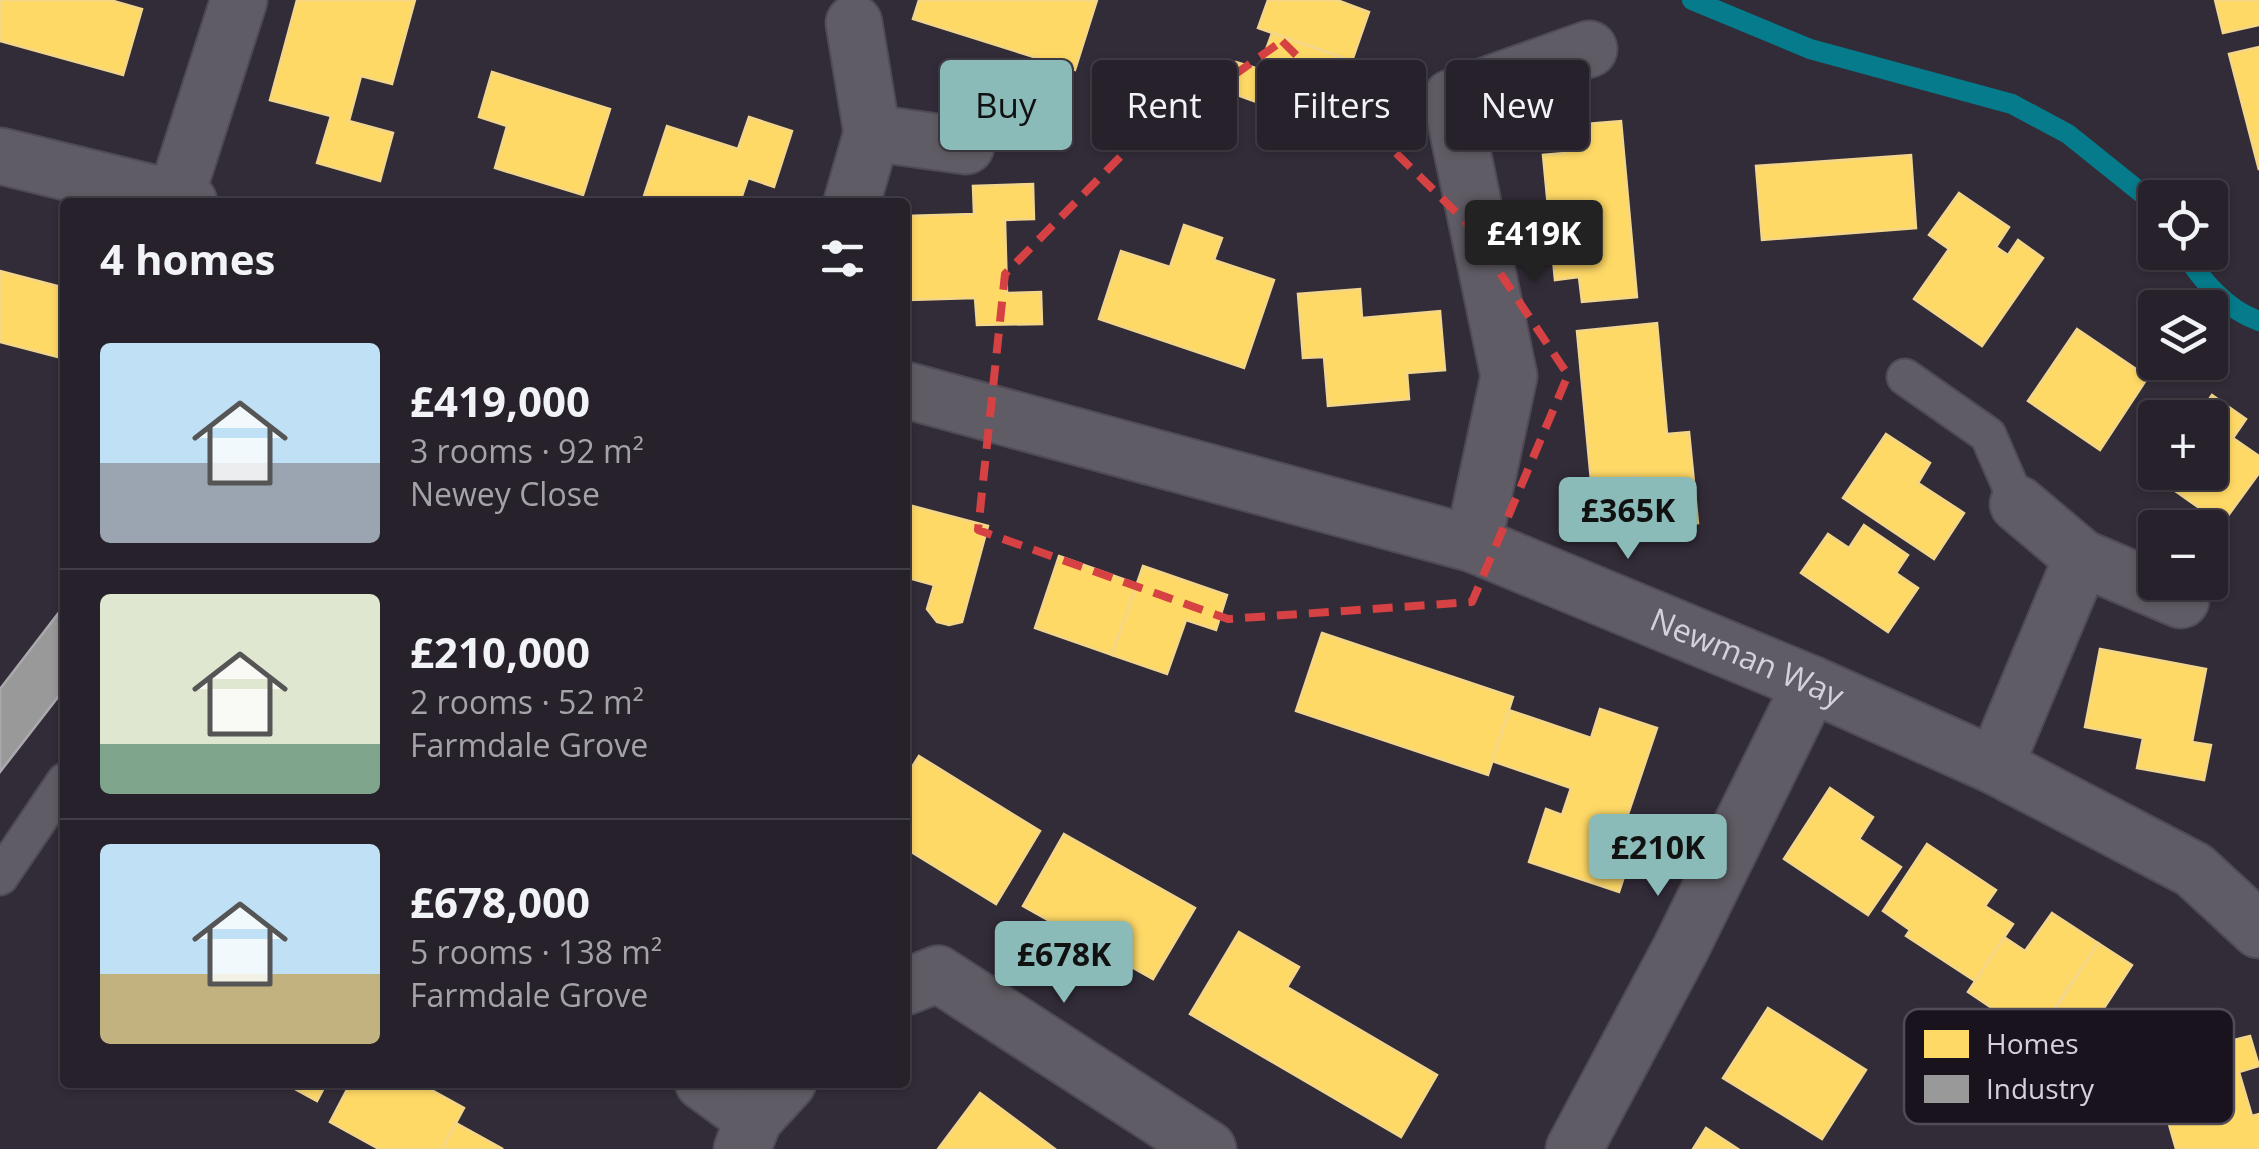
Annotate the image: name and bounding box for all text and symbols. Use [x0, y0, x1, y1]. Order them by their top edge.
chip: Buy [940, 60, 1072, 150]
chip: Rent [1092, 60, 1237, 150]
chip: Filters [1257, 60, 1426, 150]
chip: New [1446, 60, 1589, 150]
map controls [2138, 180, 2228, 600]
button: locate [2138, 180, 2228, 270]
pin: £419K [1464, 200, 1604, 285]
text: £419K [1487, 211, 1581, 254]
text: 4 homes [100, 230, 275, 287]
icon: filters [815, 231, 870, 286]
button: layers [2138, 290, 2228, 380]
text: £419,000 [410, 372, 590, 429]
icon: home [180, 383, 300, 503]
button: + [2138, 400, 2228, 490]
text: 3 rooms · 92 m² [410, 429, 644, 472]
text: Newey Close [410, 472, 600, 515]
pin: £365K [1558, 477, 1698, 562]
text: £365K [1581, 488, 1675, 531]
button: − [2138, 510, 2228, 600]
street label: Newman Way [1644, 597, 1852, 716]
text: £210,000 [410, 623, 590, 680]
icon: home [180, 634, 300, 754]
text: 2 rooms · 52 m² [410, 680, 644, 723]
text: Farmdale Grove [410, 723, 648, 766]
pin: £210K [1588, 814, 1728, 899]
text: £210K [1611, 825, 1705, 868]
text: £678,000 [410, 873, 590, 930]
icon: home [180, 884, 300, 1004]
pin: £678K [994, 921, 1134, 1006]
text: 5 rooms · 138 m² [410, 930, 662, 973]
text: £678K [1017, 932, 1111, 975]
text: Farmdale Grove [410, 973, 648, 1016]
legend [1904, 1009, 2234, 1124]
text: Homes [1986, 1024, 2078, 1062]
text: Industry [1986, 1069, 2095, 1107]

